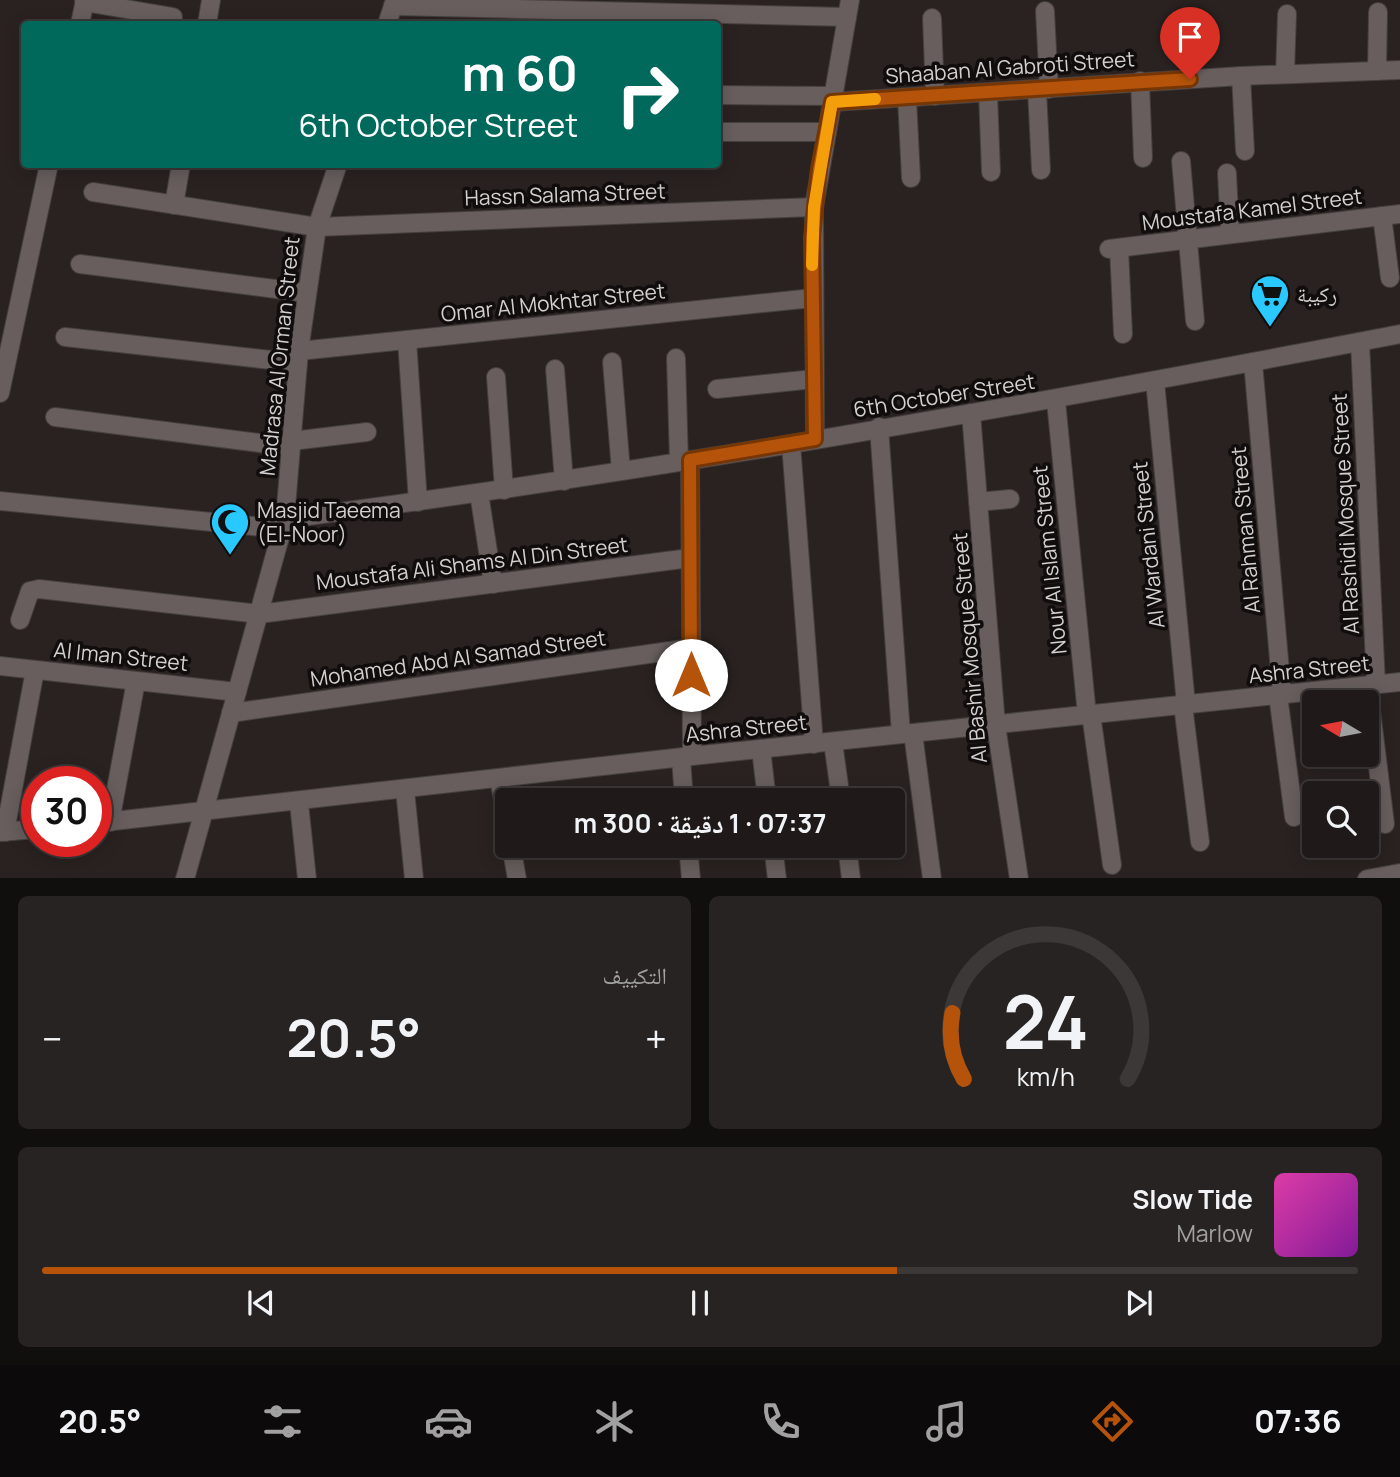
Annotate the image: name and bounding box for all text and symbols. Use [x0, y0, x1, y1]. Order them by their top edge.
pin [1160, 7, 1220, 79]
icon: arrive [1171, 18, 1209, 56]
text: 60 m [461, 39, 578, 106]
street label: Shaaban Al Gabroti Street [884, 44, 1136, 90]
icon: right [602, 49, 693, 140]
text: 6th October Street [298, 103, 578, 147]
street label: Hassn Salama Street [464, 176, 666, 212]
street label: Moustafa Kamel Street [1140, 182, 1364, 236]
street label: Madrasa Al Orman Street [253, 235, 305, 477]
supermarket icon: ركيبة [1249, 273, 1291, 328]
street label: Omar Al Mokhtar Street [439, 276, 667, 328]
place label: ركيبة [1297, 280, 1337, 308]
street label: 6th October Street [851, 367, 1037, 423]
street label: Al Rashidi Mosque Street [1325, 393, 1365, 635]
street label: Al Rahman Street [1224, 445, 1266, 615]
street label: Al Wardani Street [1125, 460, 1171, 630]
street label: Nour Al Islam Street [1025, 464, 1073, 656]
place label: Masjid Taeema (El-Noor) [257, 496, 401, 548]
mosque icon: Masjid Taeema (El-Noor) [209, 501, 251, 556]
street label: Moustafa Ali Shams Al Din Street [315, 530, 629, 596]
street label: Al Bashir Mosque Street [945, 532, 993, 764]
street label: Mohamed Abd Al Samad Street [308, 623, 608, 693]
street label: Al Iman Street [52, 635, 190, 677]
position arrow [654, 638, 728, 712]
street label: Ashra Street [1247, 649, 1371, 689]
north arrow [1302, 690, 1379, 766]
map controls [1302, 690, 1379, 858]
street label: Ashra Street [684, 708, 808, 748]
speed limit sign: 30 [21, 766, 112, 857]
button: search [1302, 781, 1379, 858]
text: 07:37 · 1 دقيقة · 300 m [574, 805, 826, 841]
text: التكييف [602, 959, 667, 991]
text: 24 [1002, 971, 1089, 1071]
text: 20.5° [286, 1002, 421, 1073]
text: − [42, 1012, 63, 1064]
text: + [645, 1012, 667, 1064]
text: km/h [1016, 1058, 1075, 1093]
text: Slow Tide [1132, 1181, 1253, 1217]
text: Marlow [1176, 1217, 1253, 1249]
icon: previous [242, 1284, 280, 1322]
icon: pause [681, 1284, 719, 1322]
icon: next [1120, 1284, 1158, 1322]
icon: filters [258, 1397, 307, 1446]
icon: car [424, 1397, 473, 1446]
icon: climate [590, 1397, 639, 1446]
icon: phone [756, 1397, 805, 1446]
icon: music [922, 1397, 971, 1446]
icon: directions [1088, 1397, 1137, 1446]
text: 20.5° [59, 1399, 142, 1443]
text: 07:36 [1254, 1399, 1342, 1443]

